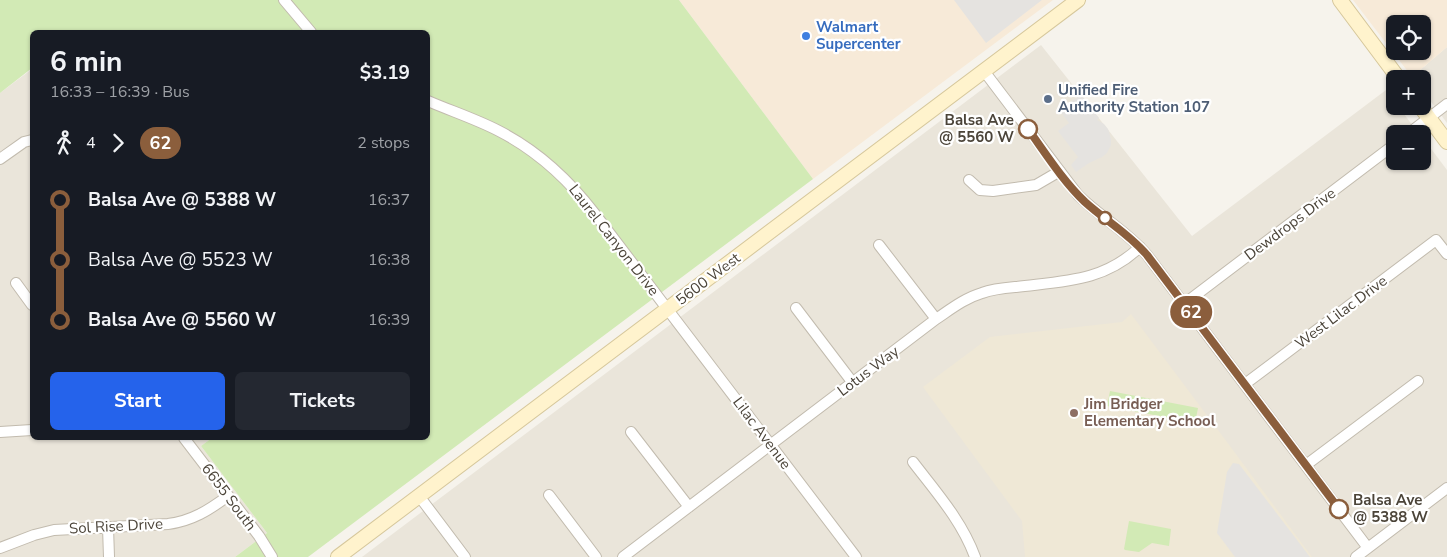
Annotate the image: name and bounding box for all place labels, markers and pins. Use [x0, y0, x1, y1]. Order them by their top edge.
place label: Walmart Supercenter [816, 17, 901, 54]
marker: Walmart Supercenter [800, 30, 812, 42]
place label: Unified Fire Authority Station 107 [1058, 80, 1210, 117]
marker: Unified Fire Authority Station 107 [1042, 93, 1054, 105]
place label: Balsa Ave @ 5560 W [939, 110, 1014, 147]
marker: Balsa Ave @ 5560 W [1018, 119, 1038, 139]
unlabelled marker [1098, 211, 1112, 225]
place label: Jim Bridger Elementary School [1083, 394, 1216, 431]
marker: Jim Bridger Elementary School [1068, 407, 1080, 419]
place label: Balsa Ave @ 5388 W [1353, 490, 1428, 527]
marker: Balsa Ave @ 5388 W [1329, 499, 1349, 519]

